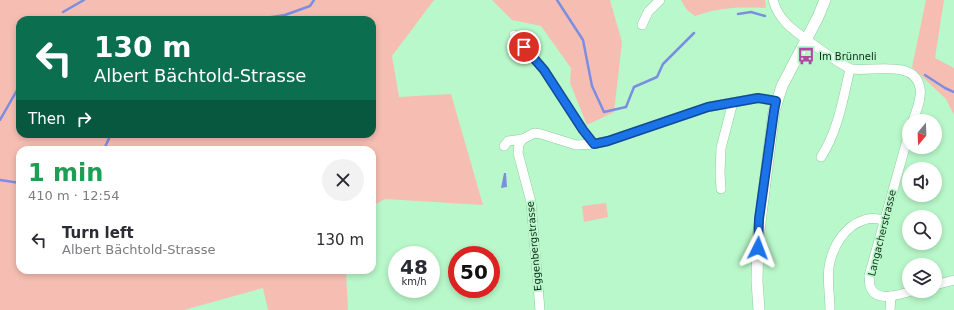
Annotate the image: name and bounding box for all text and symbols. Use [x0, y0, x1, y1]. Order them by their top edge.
pin [507, 30, 541, 64]
text: 130 m [94, 31, 191, 64]
icon: left [28, 32, 80, 84]
icon: arrive [513, 36, 535, 58]
bus stop icon: Im Brünneli [796, 46, 816, 66]
place label: Im Brünneli [819, 51, 877, 62]
text: Albert Bächtold-Strasse [94, 65, 306, 86]
icon: right [73, 108, 95, 130]
text: Then [28, 110, 65, 128]
north arrow [902, 114, 942, 154]
map controls [902, 114, 942, 298]
text: 1 min [28, 159, 103, 187]
button: close [322, 159, 364, 201]
button: sound [902, 162, 942, 202]
text: 410 m · 12:54 [28, 188, 119, 203]
street label: Langacherstrasse [866, 189, 898, 277]
street label: Eggenbergstrasse [525, 201, 543, 291]
button: search [902, 210, 942, 250]
text: Turn left [62, 224, 134, 242]
position arrow [737, 227, 779, 269]
icon: left [28, 229, 50, 251]
text: 130 m [316, 231, 364, 249]
text: Albert Bächtold-Strasse [62, 242, 215, 257]
speed limit sign: 50 [448, 246, 500, 298]
text: 48 [400, 255, 428, 279]
button: layers [902, 258, 942, 298]
text: km/h [401, 276, 427, 287]

